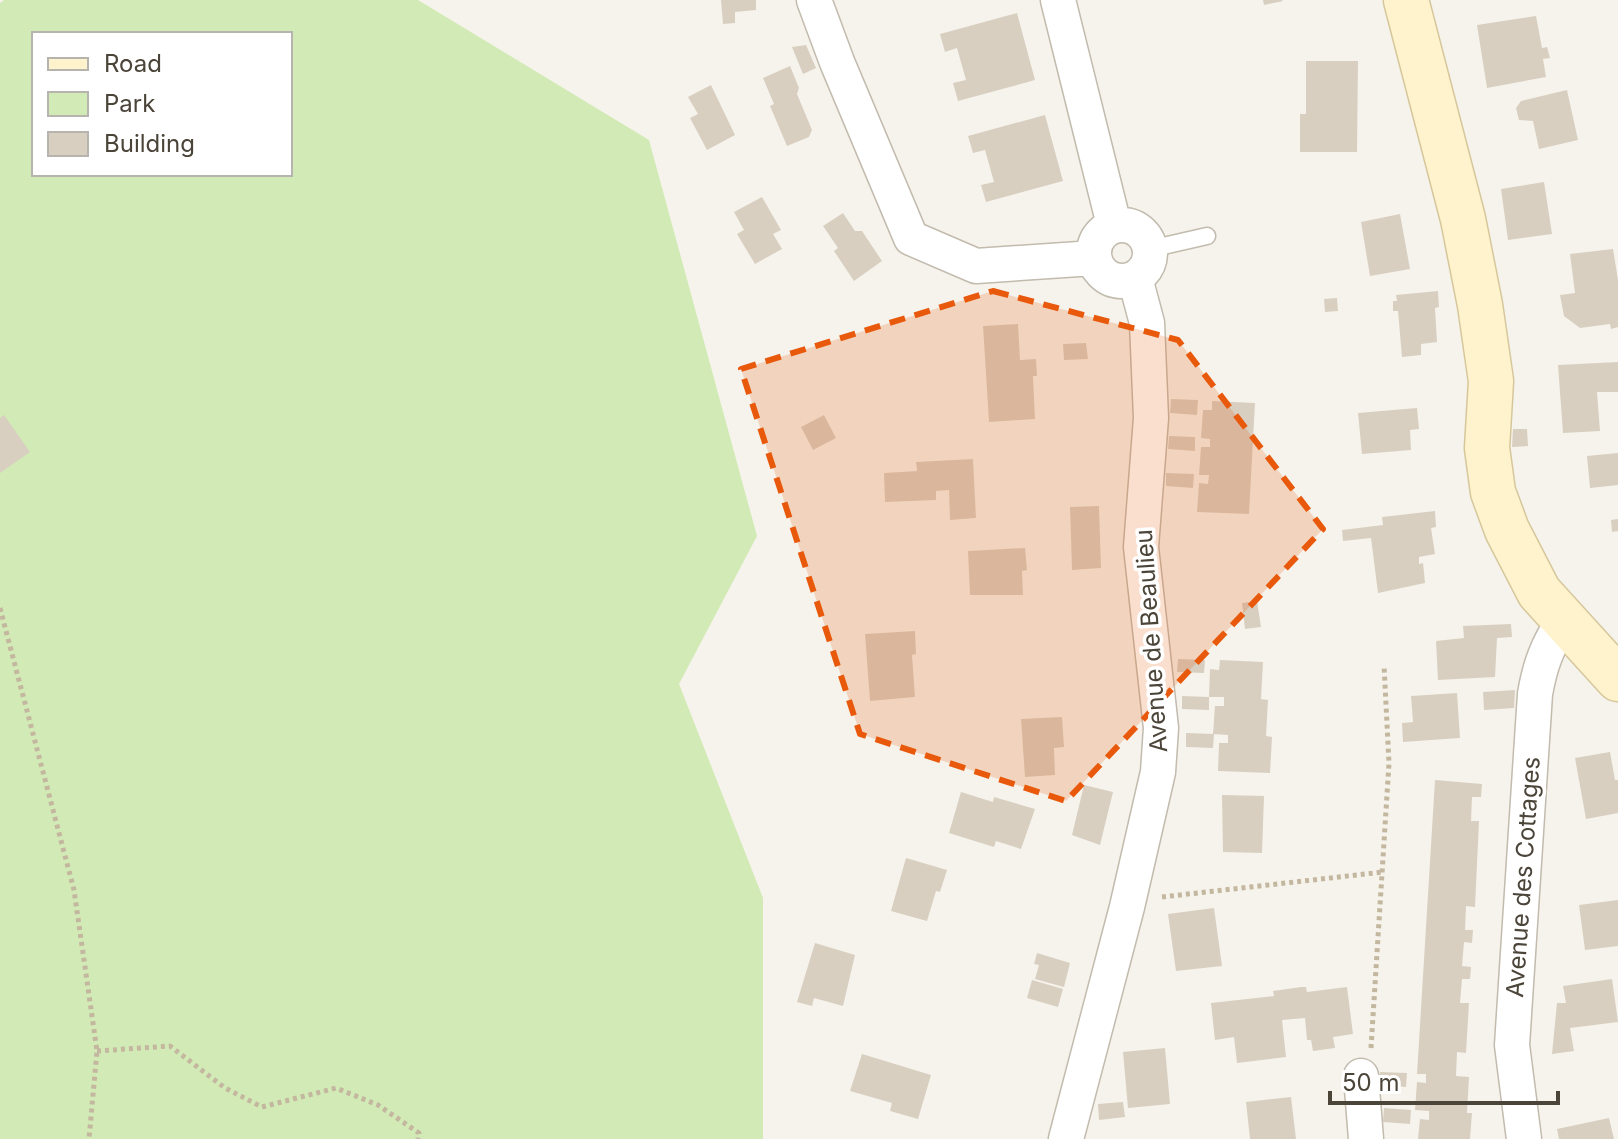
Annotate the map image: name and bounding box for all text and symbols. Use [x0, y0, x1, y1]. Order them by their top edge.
legend [32, 32, 292, 176]
text: Road [104, 49, 162, 78]
text: Park [104, 89, 155, 118]
text: Building [104, 129, 195, 158]
street label: Avenue de Beaulieu [1129, 528, 1173, 754]
street label: Avenue des Cottages [1500, 756, 1546, 998]
scale bar [1330, 1055, 1558, 1105]
text: 50 m [1342, 1068, 1400, 1097]

